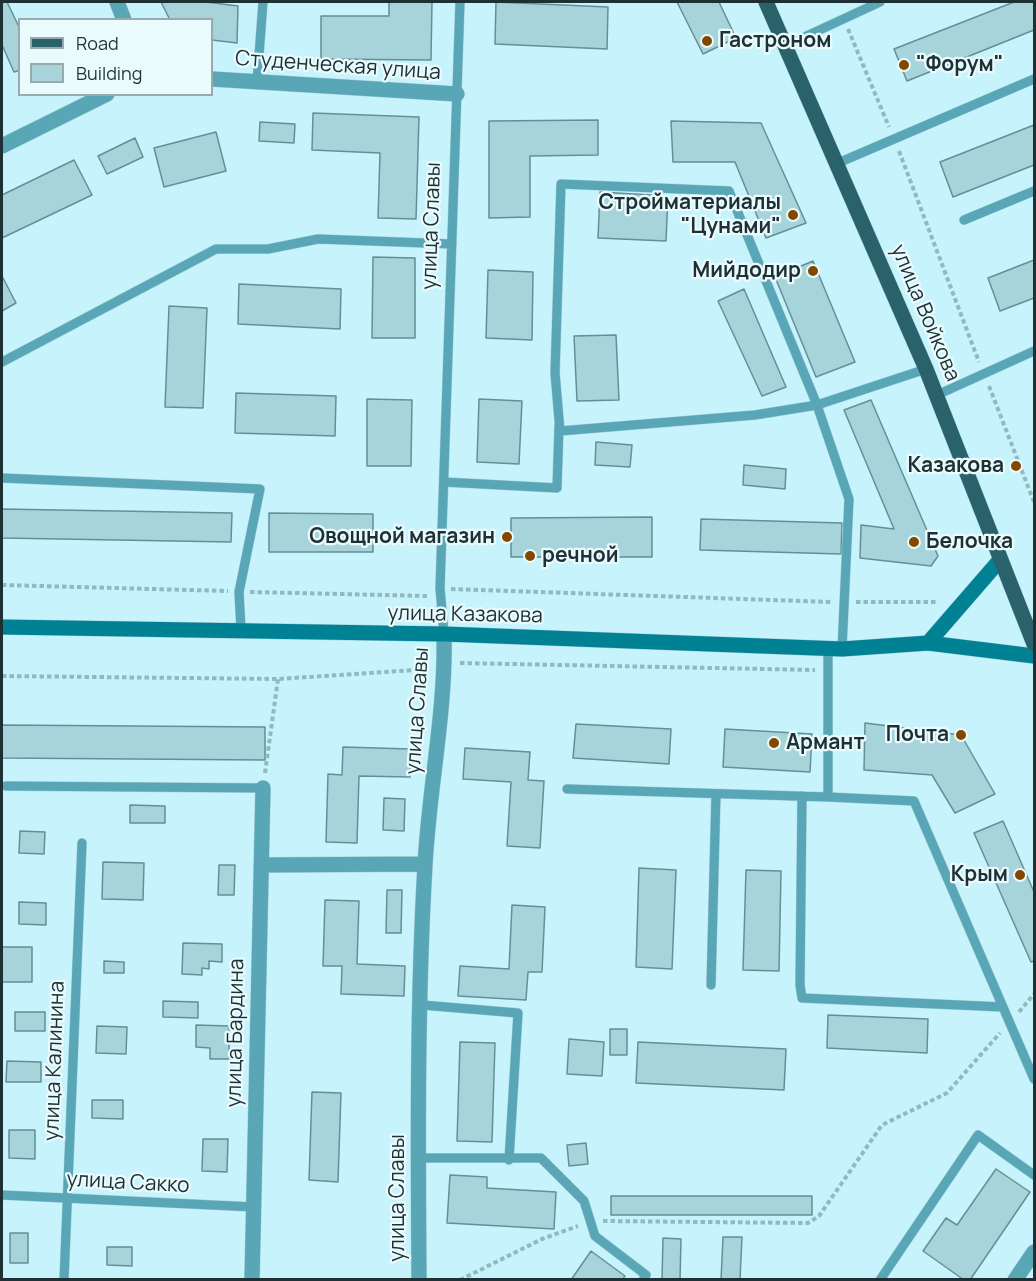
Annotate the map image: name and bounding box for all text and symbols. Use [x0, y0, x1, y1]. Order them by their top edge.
legend [18, 18, 213, 96]
place label: Гастроном [719, 28, 831, 54]
text: Road [76, 31, 119, 55]
marker: Гастроном [700, 34, 714, 48]
street label: Студенческая улица [234, 46, 442, 86]
place label: "Форум" [916, 52, 1004, 78]
marker: "Форум" [897, 58, 911, 72]
text: Building [76, 61, 142, 85]
street label: улица Славы [417, 162, 447, 290]
place label: Стройматериалы "Цунами" [599, 190, 781, 240]
marker: Стройматериалы "Цунами" [786, 208, 800, 222]
street label: улица Войкова [885, 241, 965, 385]
place label: Мийдодир [692, 258, 801, 284]
marker: Мийдодир [806, 264, 820, 278]
place label: Казакова [907, 453, 1004, 479]
marker: Казакова [1009, 459, 1023, 473]
place label: Овощной магазин [309, 524, 495, 550]
place label: Белочка [926, 529, 1013, 555]
marker: Овощной магазин [500, 530, 514, 544]
marker: Белочка [907, 535, 921, 549]
place label: речной [542, 543, 618, 569]
marker: речной [523, 549, 537, 563]
street label: улица Казакова [387, 601, 543, 629]
street label: улица Славы [401, 646, 435, 776]
place label: Почта [886, 722, 949, 748]
marker: Почта [954, 728, 968, 742]
place label: Армант [786, 730, 865, 756]
marker: Армант [767, 736, 781, 750]
place label: Крым [951, 862, 1008, 888]
marker: Крым [1013, 868, 1027, 882]
street label: улица Бардина [222, 958, 250, 1108]
street label: улица Калинина [40, 981, 70, 1141]
street label: улица Славы [385, 1134, 411, 1262]
street label: улица Сакко [66, 1167, 190, 1199]

